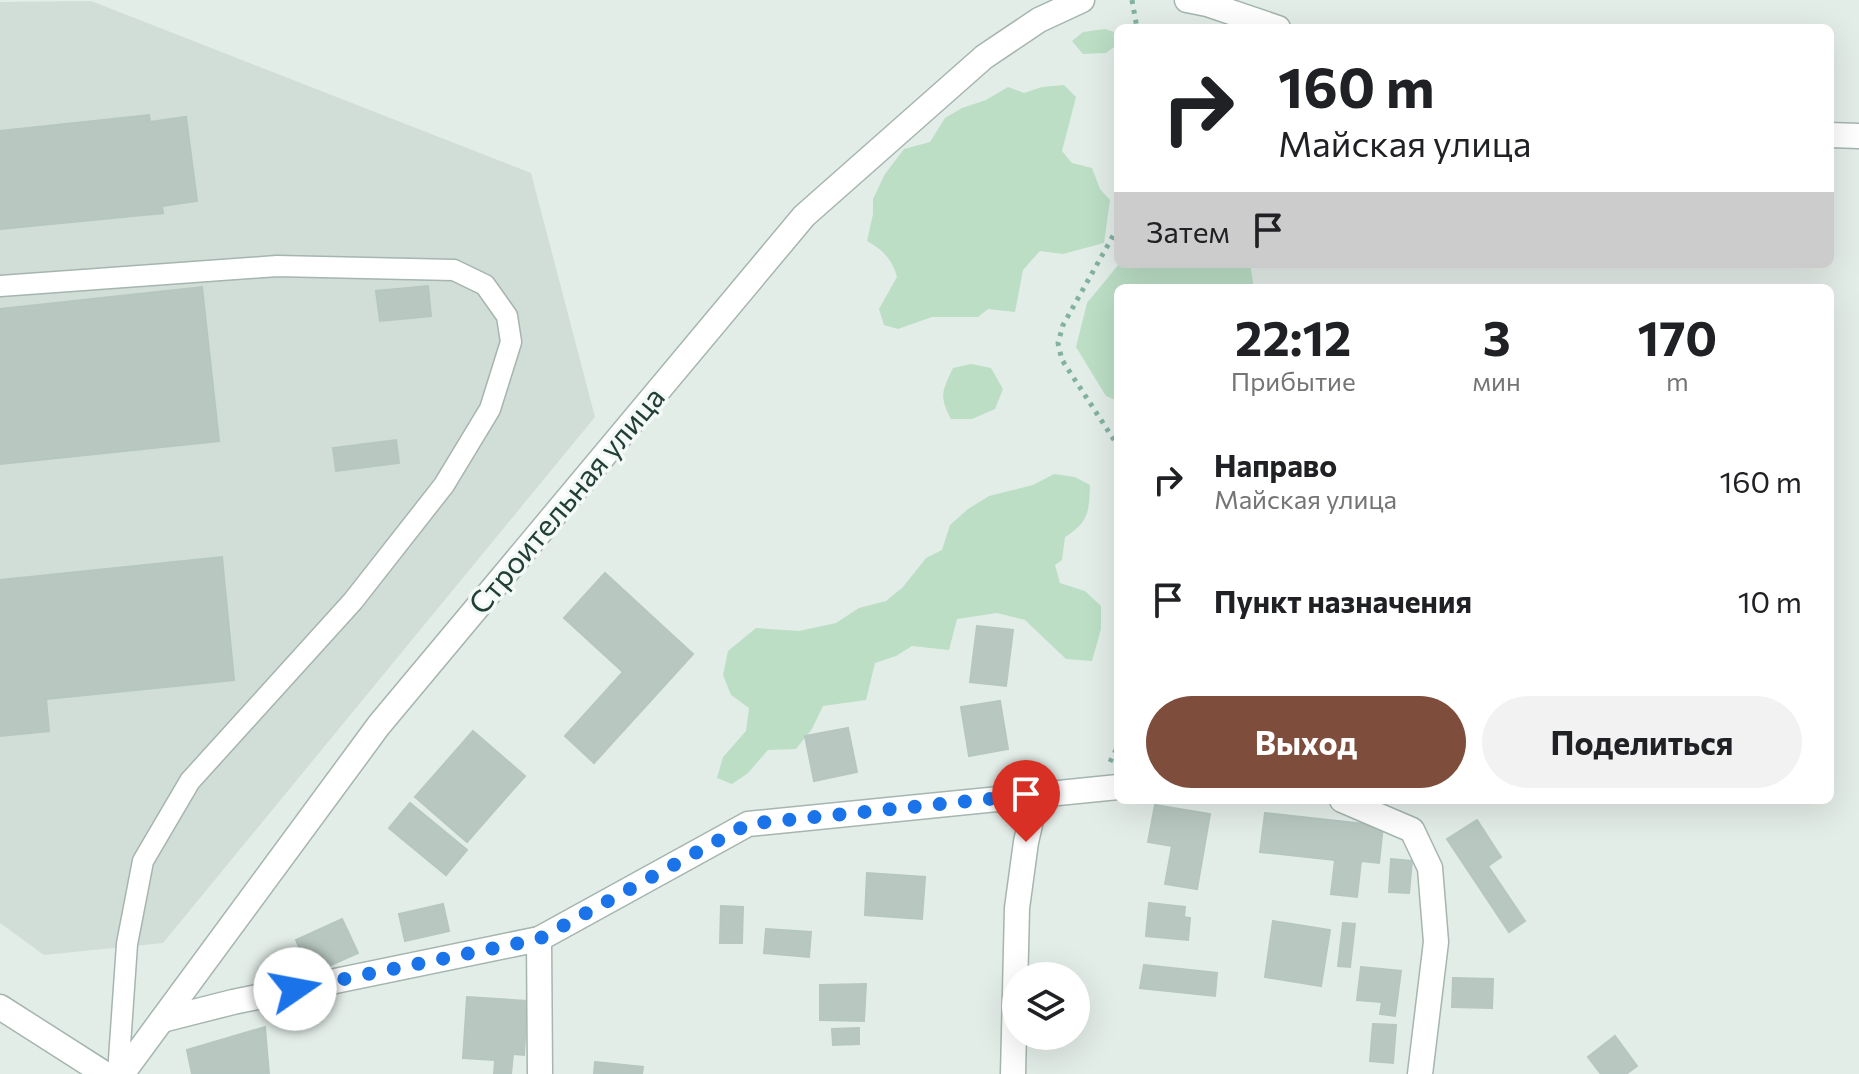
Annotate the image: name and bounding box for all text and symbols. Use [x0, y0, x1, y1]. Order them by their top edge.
text: 160 m [1278, 51, 1435, 120]
icon: right [1146, 56, 1250, 160]
text: Майская улица [1278, 120, 1531, 164]
icon: arrive [1246, 208, 1290, 252]
text: Затем [1146, 212, 1230, 249]
text: 22:12 [1235, 307, 1351, 366]
text: 3 [1483, 307, 1511, 366]
text: 170 [1638, 307, 1717, 366]
text: Прибытие [1231, 365, 1356, 396]
text: мин [1473, 365, 1521, 396]
text: m [1666, 365, 1689, 396]
street label: Строительная улица [459, 378, 671, 621]
text: Направо [1214, 446, 1337, 483]
icon: right [1146, 458, 1190, 502]
text: 160 m [1719, 462, 1802, 499]
text: Майская улица [1214, 483, 1397, 514]
icon: arrive [1146, 578, 1190, 622]
text: Пункт назначения [1214, 582, 1472, 619]
text: 10 m [1738, 582, 1802, 619]
button: Выход [1146, 696, 1466, 788]
button: Поделиться [1482, 696, 1802, 788]
pin [992, 760, 1060, 842]
icon: arrive [1004, 772, 1048, 816]
position arrow [253, 947, 337, 1031]
map controls [1002, 962, 1090, 1050]
button: layers [1002, 962, 1090, 1050]

